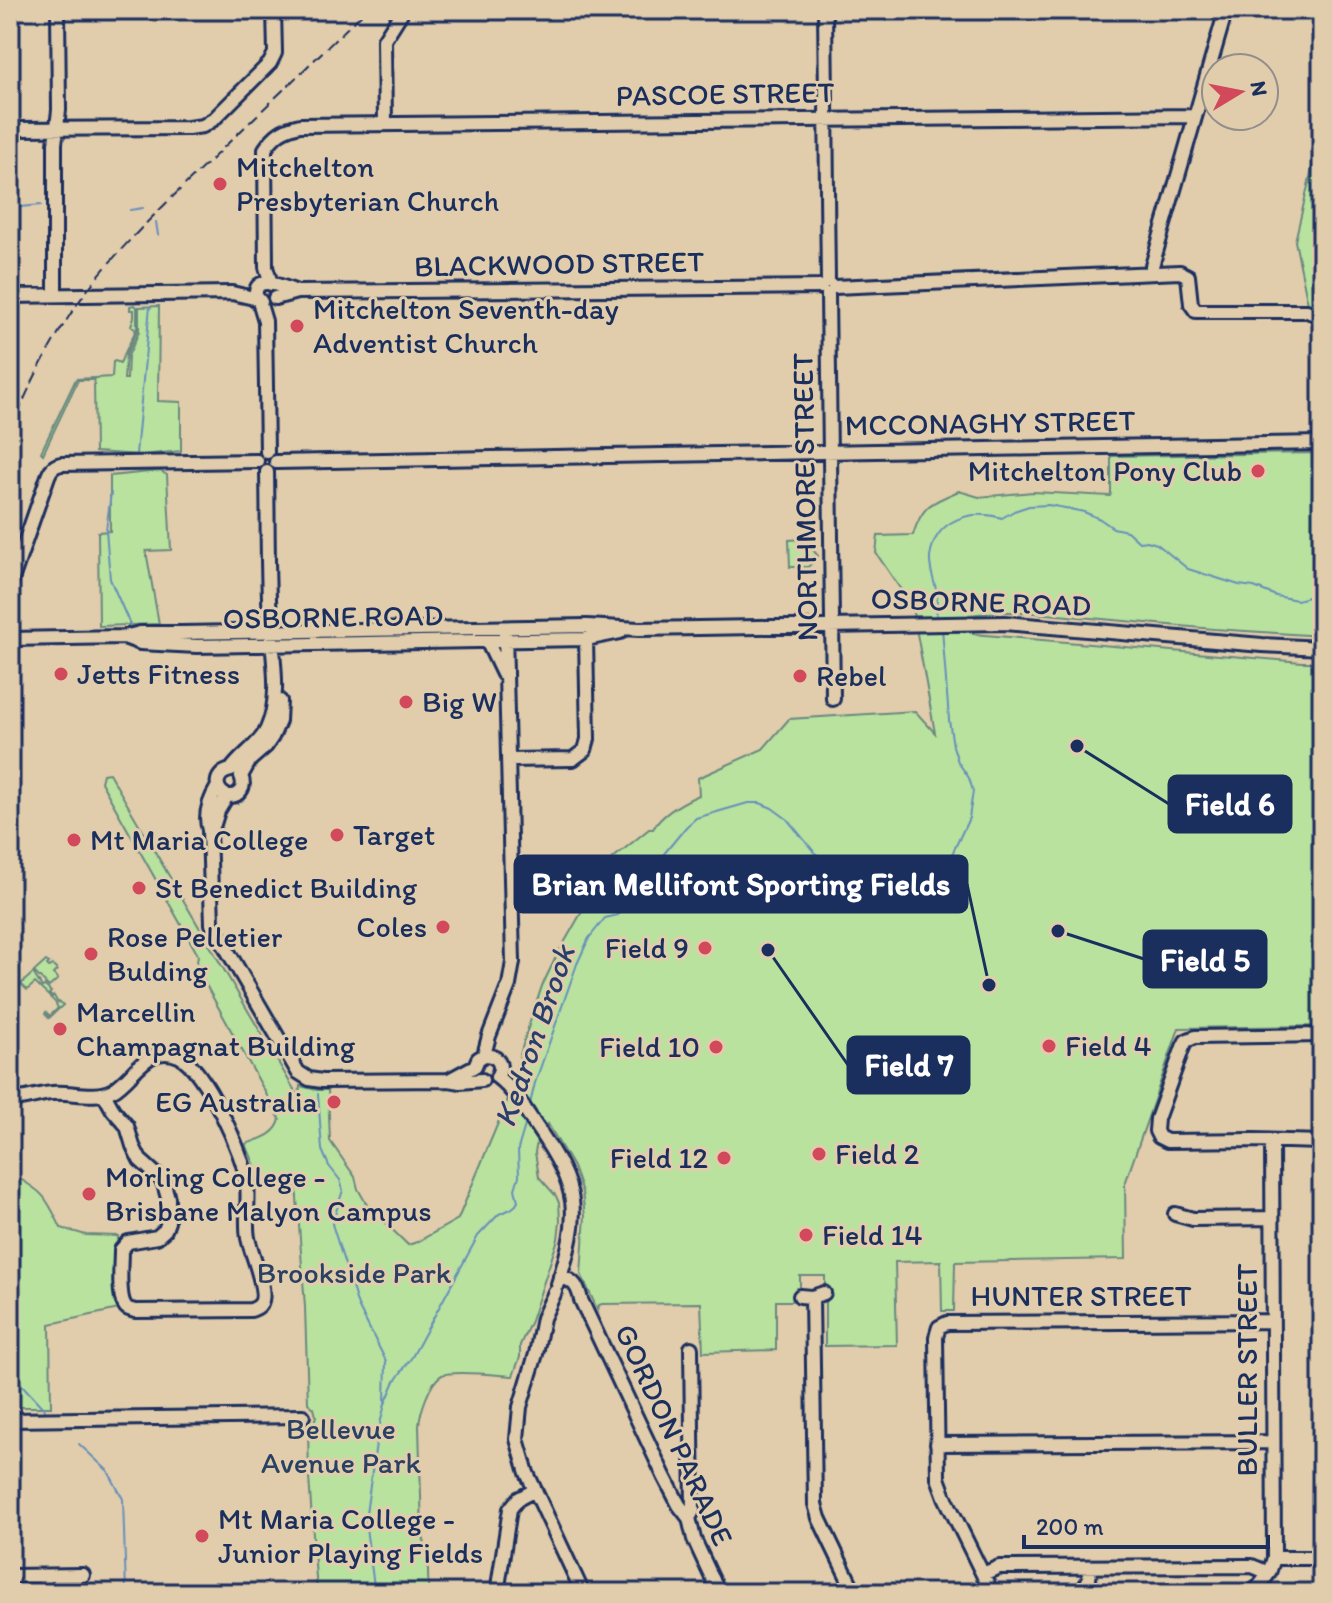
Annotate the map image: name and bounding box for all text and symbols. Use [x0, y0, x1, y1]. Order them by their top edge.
north arrow [1200, 52, 1280, 132]
street label: PASCOE STREET [615, 73, 835, 114]
text: N [1245, 79, 1274, 98]
place label: Mitchelton Presbyterian Church [236, 148, 499, 219]
marker: Mitchelton Presbyterian Church [211, 175, 229, 193]
street label: BLACKWOOD STREET [414, 242, 705, 285]
place label: Mitchelton Seventh-day Adventist Church [313, 290, 619, 361]
marker: Mitchelton Seventh-day Adventist Church [288, 317, 306, 335]
street label: NORTHMORE STREET [783, 352, 826, 641]
street label: MCCONAGHY STREET [844, 401, 1136, 444]
place label: Mitchelton Pony Club [968, 452, 1242, 489]
marker: Mitchelton Pony Club [1249, 462, 1267, 480]
street label: OSBORNE ROAD [870, 579, 1092, 624]
street label: OSBORNE ROAD [222, 596, 444, 637]
place label: Jetts Fitness [77, 655, 240, 692]
place label: Rebel [816, 657, 887, 694]
marker: Jetts Fitness [52, 665, 70, 683]
marker: Rebel [791, 667, 809, 685]
place label: Big W [422, 683, 497, 720]
marker: Big W [397, 693, 415, 711]
callout: Field 6 [1169, 776, 1291, 832]
text: Field 6 [1185, 785, 1275, 823]
place label: Target [353, 816, 435, 853]
place label: Mt Maria College [90, 821, 308, 858]
marker: Target [328, 826, 346, 844]
marker: Mt Maria College [65, 831, 83, 849]
callout: Brian Mellifont Sporting Fields [515, 856, 967, 912]
text: Brian Mellifont Sporting Fields [531, 865, 951, 903]
place label: St Benedict Building [155, 869, 418, 906]
marker: St Benedict Building [130, 879, 148, 897]
place label: Coles [356, 908, 427, 945]
place label: Rose Pelletier Bulding [107, 918, 283, 989]
marker: Coles [434, 918, 452, 936]
place label: Field 9 [605, 929, 689, 966]
callout: Field 5 [1144, 931, 1266, 987]
water label: Kedron Brook [485, 939, 583, 1132]
marker: Field 9 [696, 939, 714, 957]
text: Field 5 [1160, 941, 1250, 979]
marker: Rose Pelletier Bulding [82, 945, 100, 963]
place label: Marcellin Champagnat Building [76, 993, 356, 1064]
marker: Marcellin Champagnat Building [51, 1020, 69, 1038]
place label: Field 4 [1065, 1027, 1152, 1064]
place label: Field 10 [599, 1028, 700, 1065]
callout: Field 7 [848, 1037, 969, 1093]
marker: Field 4 [1040, 1037, 1058, 1055]
marker: Field 10 [707, 1038, 725, 1056]
text: Field 7 [864, 1046, 954, 1084]
place label: EG Australia [155, 1083, 318, 1120]
marker: EG Australia [325, 1093, 343, 1111]
place label: Field 2 [835, 1135, 920, 1172]
place label: Field 12 [610, 1139, 708, 1176]
marker: Field 2 [810, 1145, 828, 1163]
marker: Field 12 [715, 1149, 733, 1167]
place label: Morling College - Brisbane Malyon Campus [105, 1158, 432, 1229]
marker: Morling College - Brisbane Malyon Campus [80, 1185, 98, 1203]
place label: Field 14 [822, 1216, 923, 1253]
marker: Field 14 [797, 1226, 815, 1244]
park label: Brookside Park [257, 1254, 452, 1291]
street label: BULLER STREET [1228, 1263, 1265, 1477]
street label: HUNTER STREET [970, 1277, 1192, 1314]
street label: GORDON PARADE [607, 1318, 742, 1551]
park label: Bellevue Avenue Park [261, 1410, 421, 1481]
scale bar [1024, 1499, 1268, 1549]
place label: Mt Maria College - Junior Playing Fields [218, 1500, 483, 1571]
text: 200 m [1036, 1512, 1104, 1541]
marker: Mt Maria College - Junior Playing Fields [193, 1527, 211, 1545]

